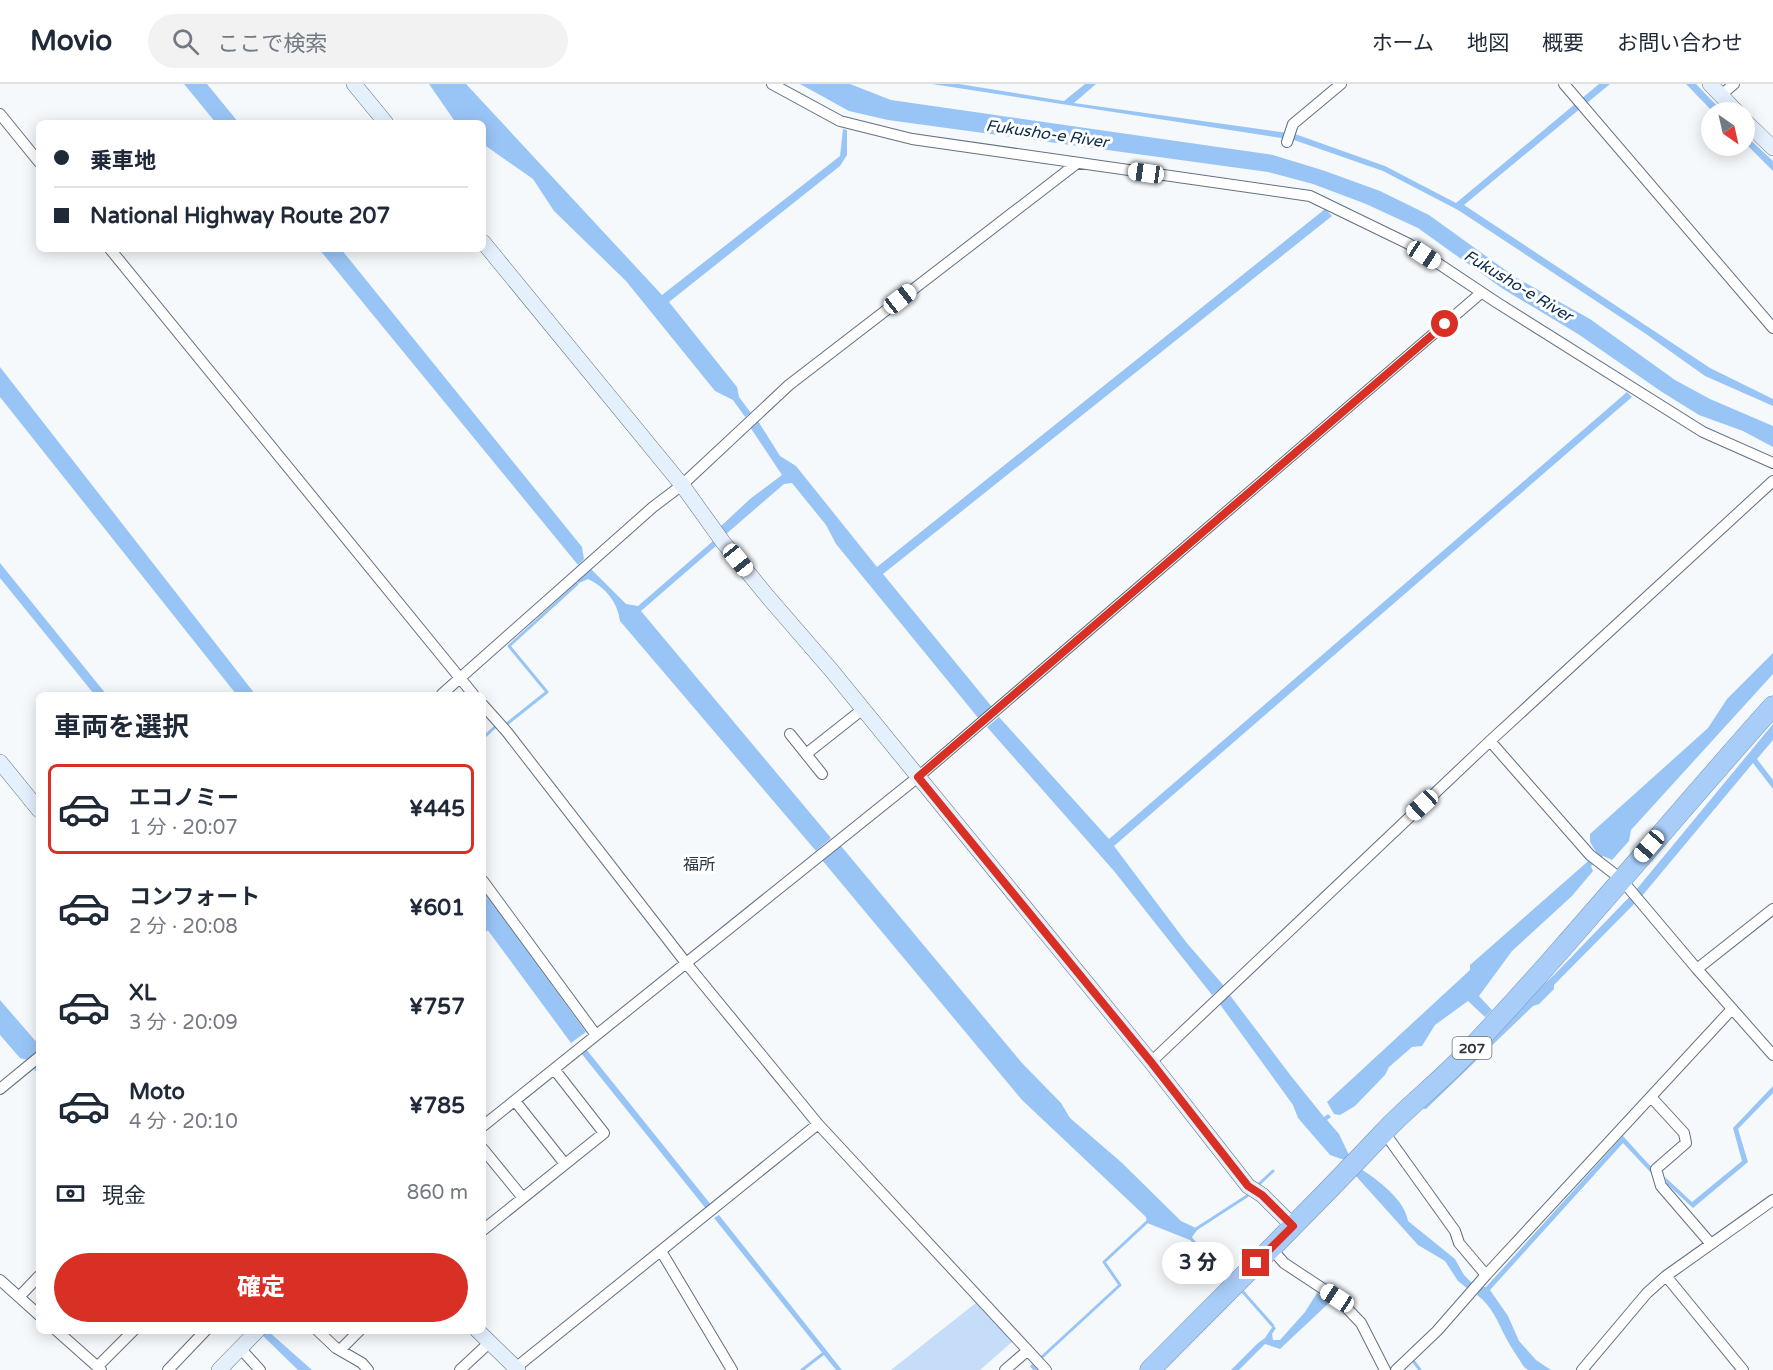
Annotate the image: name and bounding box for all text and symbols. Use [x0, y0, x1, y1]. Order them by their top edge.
search box [148, 14, 568, 68]
text: Movio [30, 24, 112, 58]
icon: search [169, 25, 202, 58]
text: ここで検索 [217, 31, 327, 57]
text: ホーム [1372, 31, 1434, 56]
text: 地図 [1467, 31, 1509, 56]
text: 概要 [1542, 31, 1584, 56]
text: お問い合わせ [1617, 31, 1743, 56]
north arrow [1701, 102, 1755, 156]
map controls [1701, 102, 1755, 156]
water label: Fukusho-e River [985, 116, 1111, 153]
text: 乗車地 [90, 148, 156, 174]
car [1127, 162, 1165, 184]
text: National Highway Route 207 [90, 203, 390, 229]
car [1404, 238, 1444, 272]
water label: Fukusho-e River [1460, 246, 1578, 327]
car [880, 281, 920, 317]
route start [1431, 310, 1458, 337]
car [720, 540, 756, 580]
text: 車両を選択 [54, 711, 189, 744]
icon: car [57, 782, 111, 836]
text: エコノミー [129, 785, 239, 811]
car [1403, 786, 1441, 824]
text: ¥445 [409, 796, 465, 822]
text: 1 分 · 20:07 [129, 816, 238, 840]
car [1630, 827, 1668, 865]
district label: 福所 [683, 855, 715, 875]
icon: car [57, 881, 111, 935]
text: コンフォート [129, 884, 260, 910]
text: ¥601 [409, 895, 465, 921]
text: 2 分 · 20:08 [129, 915, 238, 939]
icon: car [57, 980, 111, 1034]
text: XL [129, 980, 156, 1006]
text: ¥757 [409, 994, 465, 1020]
text: 3 分 · 20:09 [129, 1011, 238, 1035]
road number: 207 [1452, 1037, 1492, 1059]
icon: car [57, 1079, 111, 1133]
text: Moto [129, 1079, 185, 1105]
text: ¥785 [409, 1093, 465, 1119]
text: 4 分 · 20:10 [129, 1110, 238, 1134]
icon: cash [54, 1177, 87, 1210]
text: 860 m [407, 1181, 468, 1205]
text: 現金 [102, 1183, 146, 1209]
callout: 3 分 [1163, 1242, 1235, 1284]
route end [1242, 1249, 1269, 1276]
text: 3 分 [1179, 1251, 1217, 1275]
button: 確定 [54, 1253, 468, 1322]
car [1317, 1281, 1357, 1315]

